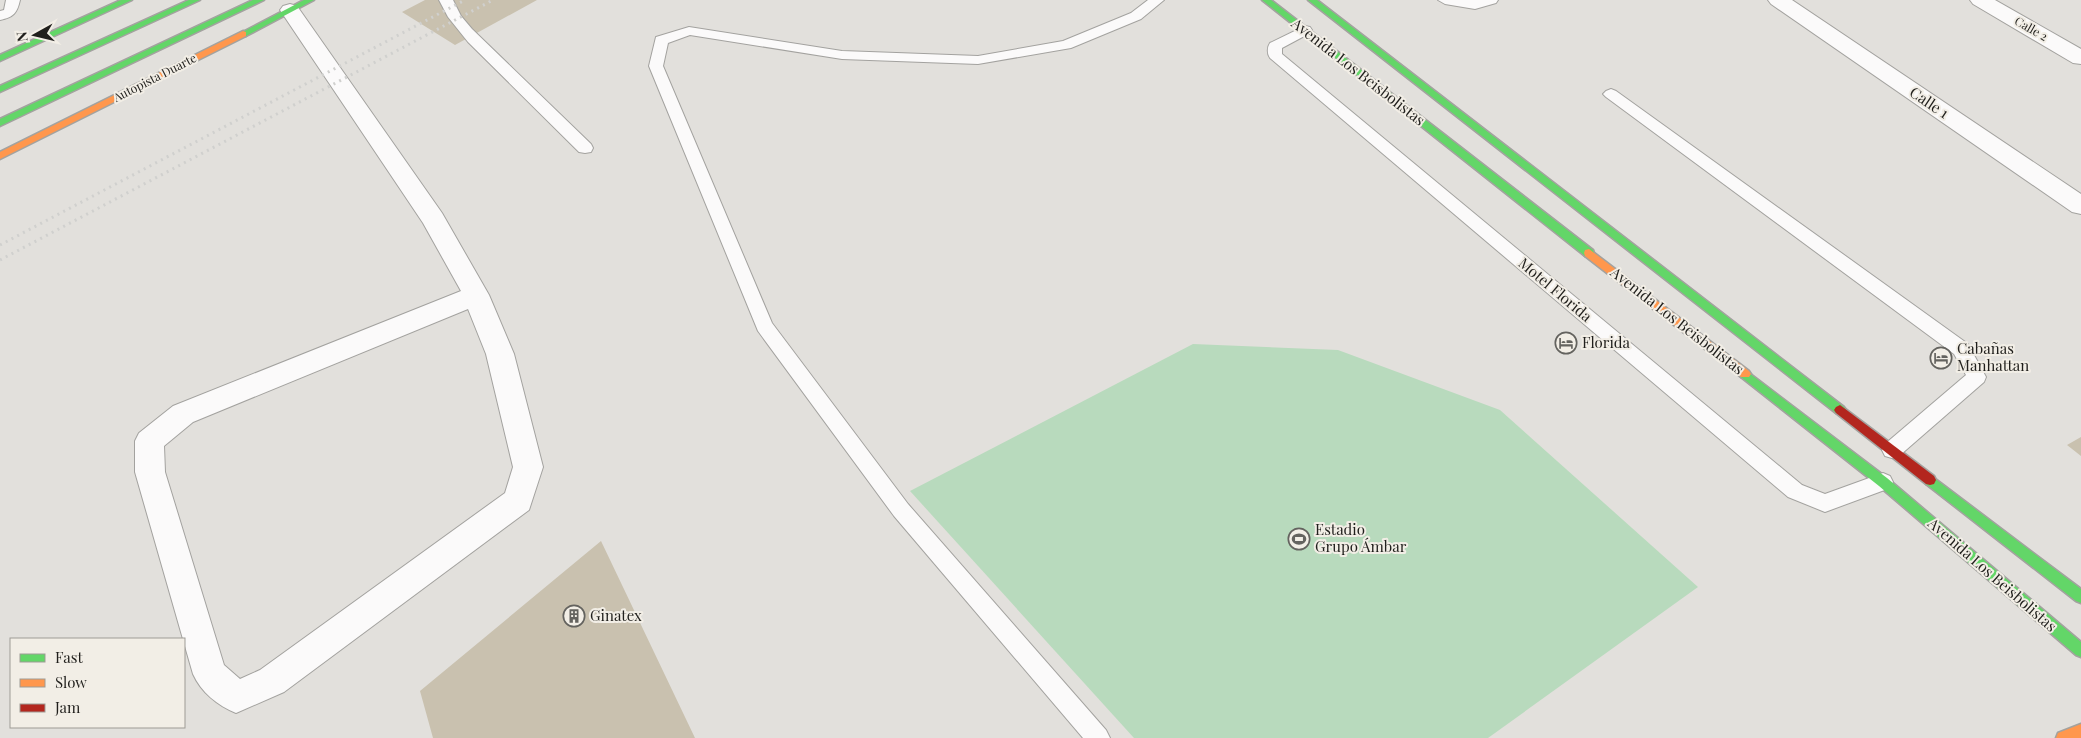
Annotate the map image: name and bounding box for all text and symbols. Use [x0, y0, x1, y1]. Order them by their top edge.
north arrow [10, 10, 60, 60]
street label: Avenida Los Beisbolistas [1287, 12, 1429, 130]
street label: Calle 2 [2012, 12, 2051, 44]
text: N [12, 31, 32, 43]
street label: Autopista Duarte [109, 49, 199, 105]
street label: Calle 1 [1906, 82, 1953, 123]
street label: Motel Florida [1515, 253, 1597, 326]
street label: Avenida Los Beisbolistas [1606, 261, 1748, 379]
hotel icon: Florida [1554, 331, 1578, 355]
place label: Florida [1582, 332, 1631, 352]
place label: Cabañas Manhattan [1957, 338, 2029, 375]
hotel icon: Cabañas Manhattan [1929, 346, 1953, 370]
street label: Avenida Los Beisbolistas [1923, 512, 2061, 636]
place label: Estadio Grupo Ámbar [1315, 519, 1407, 556]
sports icon: Estadio Grupo Ámbar [1287, 527, 1311, 551]
building icon: Ginatex [562, 604, 586, 628]
place label: Ginatex [590, 605, 642, 625]
legend [10, 638, 185, 728]
text: Fast [55, 647, 84, 667]
text: Slow [55, 672, 87, 692]
text: Jam [54, 697, 81, 717]

